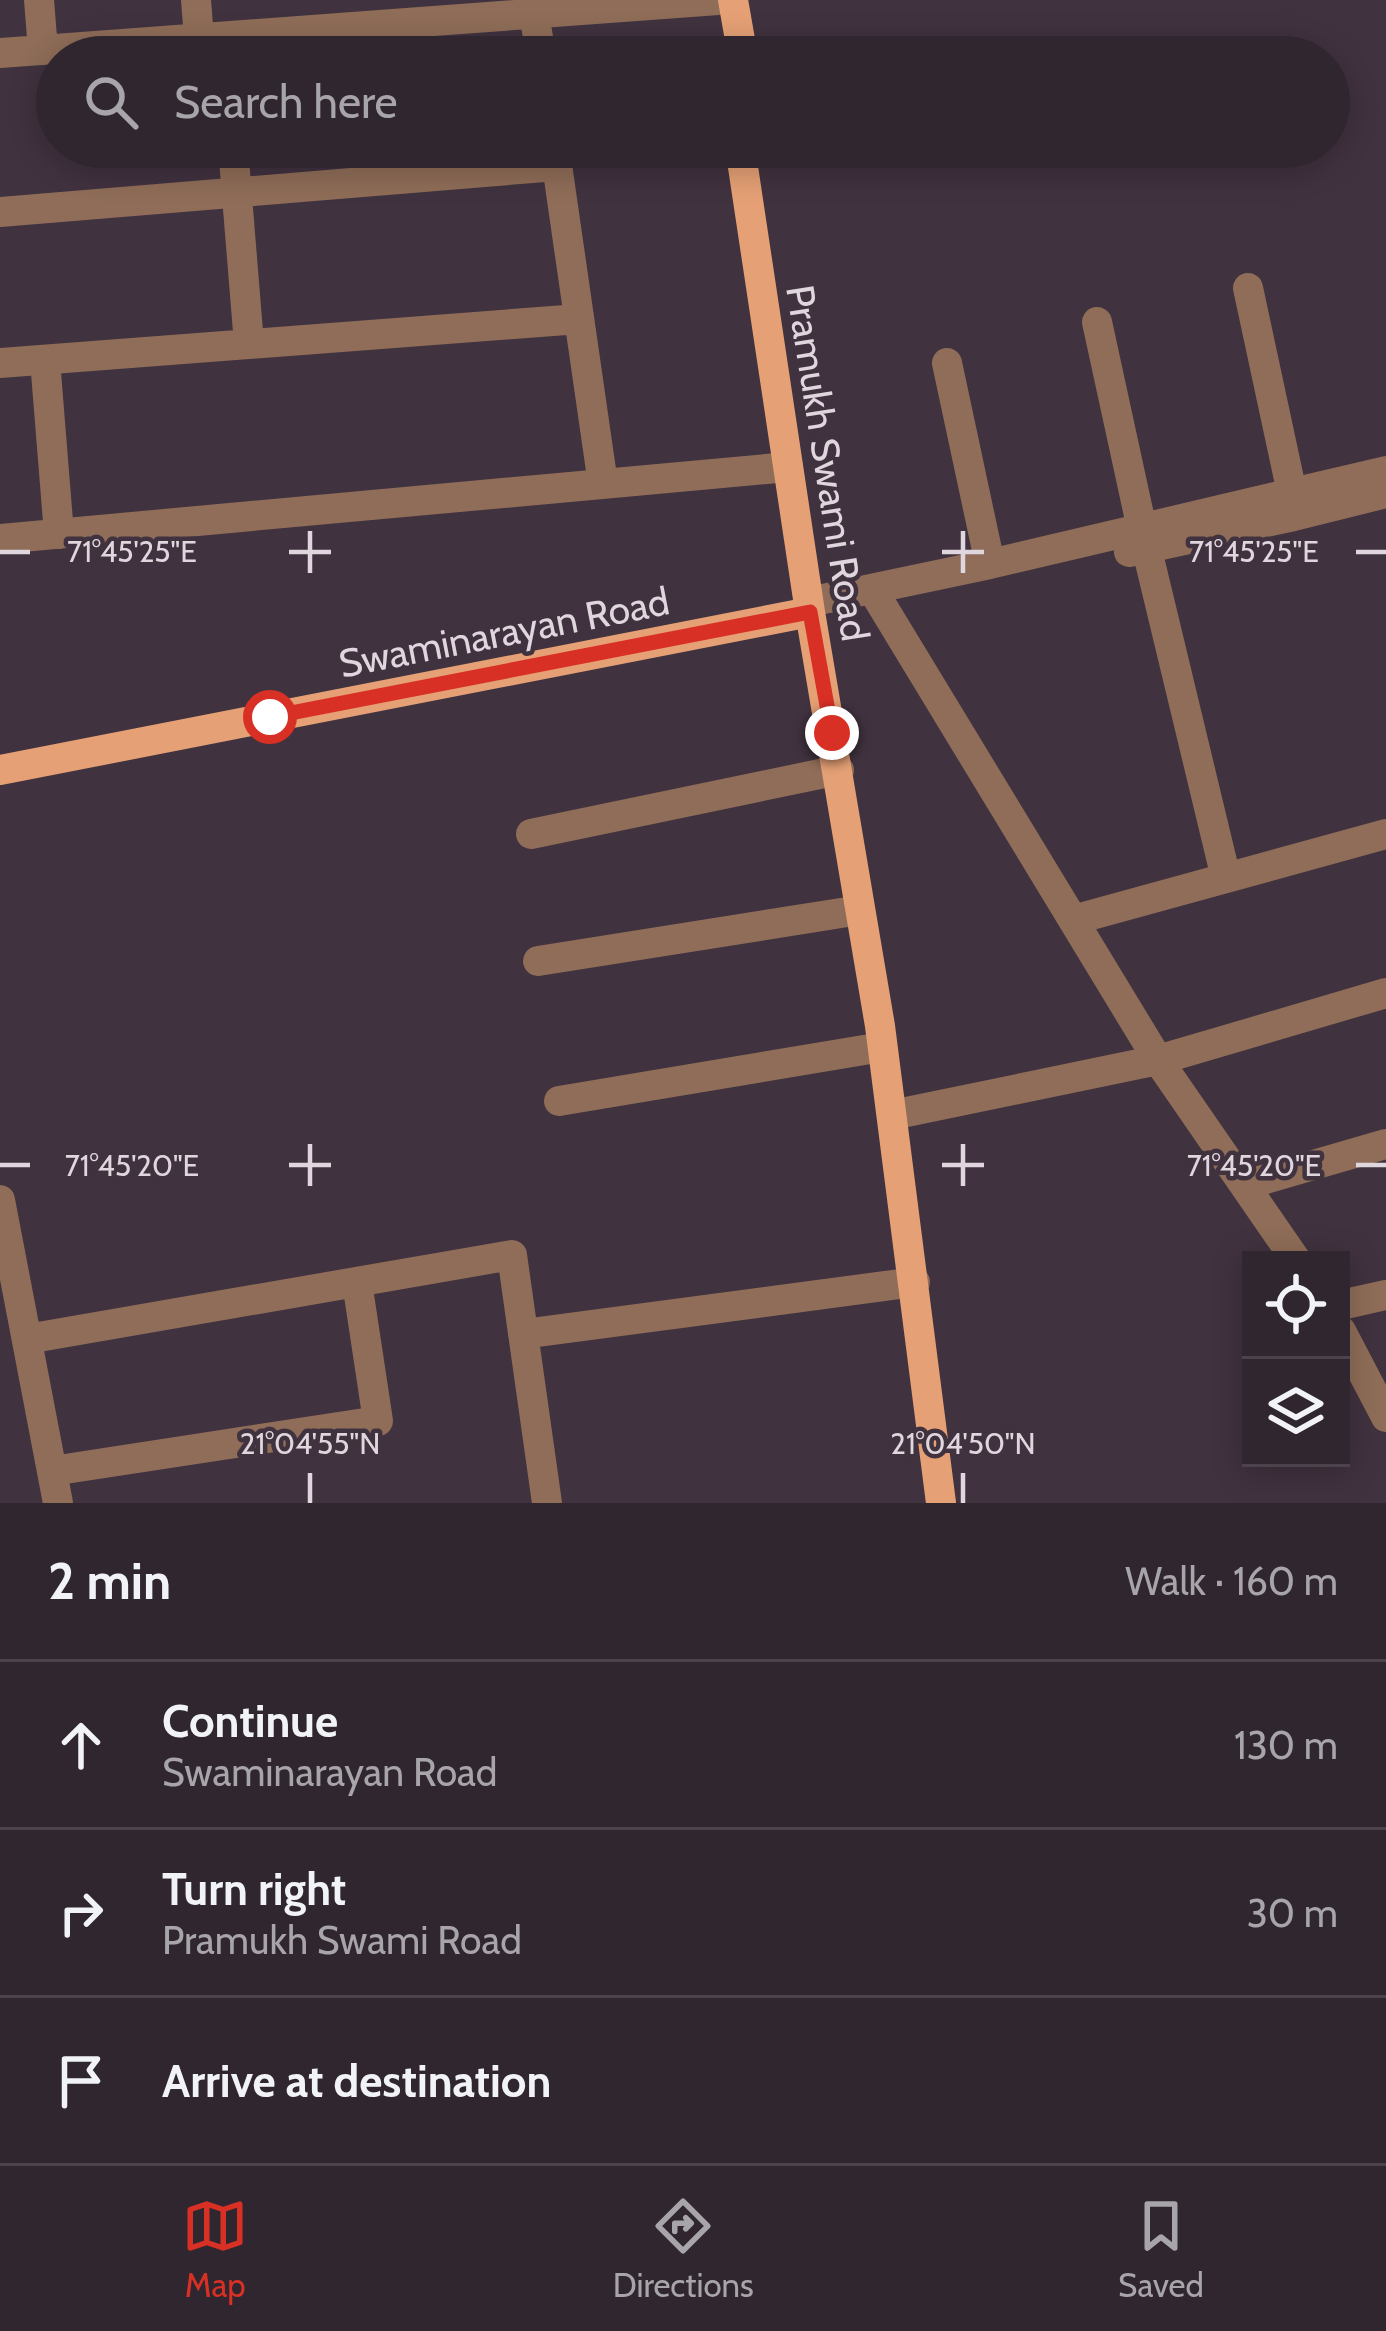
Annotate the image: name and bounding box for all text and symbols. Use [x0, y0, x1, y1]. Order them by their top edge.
search box [36, 36, 1350, 168]
icon: search [78, 69, 144, 135]
text: Search here [174, 75, 398, 129]
street label: Pramukh Swami Road [776, 282, 880, 644]
text: 71°45'25"E [67, 533, 197, 570]
text: 71°45'25"E [1189, 533, 1319, 570]
street label: Swaminarayan Road [335, 576, 673, 688]
route start [243, 690, 297, 744]
route end [805, 706, 859, 760]
text: 71°45'20"E [65, 1147, 199, 1184]
text: 71°45'20"E [1187, 1147, 1321, 1184]
map controls [1242, 1251, 1350, 1467]
button: locate [1242, 1251, 1350, 1359]
button: layers [1242, 1359, 1350, 1467]
text: 21°04'55"N [240, 1425, 380, 1462]
text: 21°04'50"N [890, 1425, 1036, 1462]
text: 2 min [48, 1550, 171, 1612]
text: Walk · 160 m [1125, 1557, 1338, 1605]
text: Continue [162, 1694, 338, 1748]
icon: ahead [48, 1712, 114, 1778]
text: 130 m [1234, 1721, 1338, 1769]
text: Swaminarayan Road [162, 1748, 497, 1796]
text: Turn right [162, 1862, 346, 1916]
icon: right [48, 1880, 114, 1946]
text: 30 m [1247, 1889, 1338, 1937]
text: Pramukh Swami Road [162, 1916, 522, 1964]
icon: arrive [48, 2048, 114, 2114]
text: Arrive at destination [162, 2054, 551, 2108]
tab: Map [182, 2193, 248, 2305]
tab: Directions [613, 2193, 754, 2305]
tab: Saved [1118, 2193, 1204, 2305]

